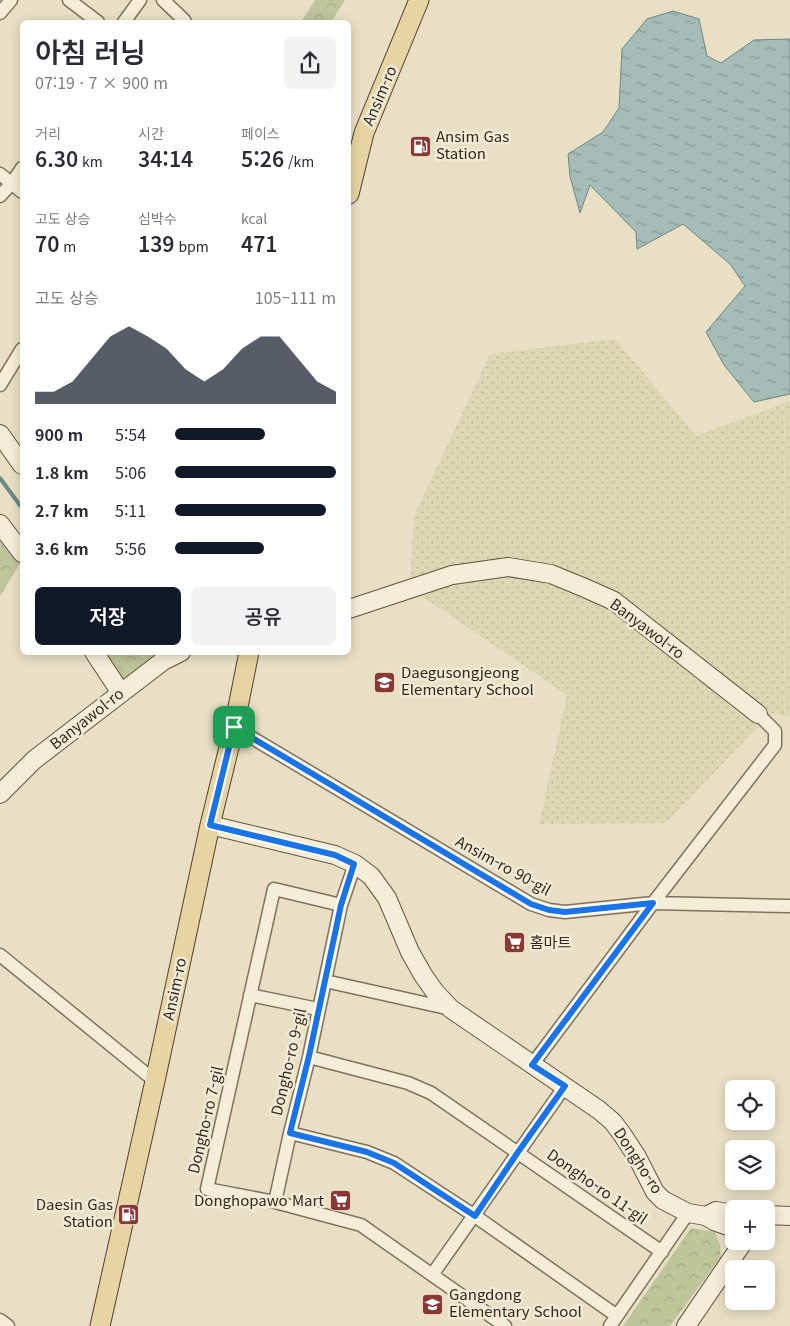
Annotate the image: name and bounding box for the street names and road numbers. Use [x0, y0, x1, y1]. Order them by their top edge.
street label: Ansim-ro [357, 62, 401, 129]
street label: Banyawol-ro [606, 593, 690, 663]
street label: Banyawol-ro [45, 682, 127, 753]
street label: Ansim-ro 90-gil [452, 830, 555, 900]
street label: Ansim-ro [157, 956, 190, 1022]
street label: Dongho-ro 9-gil [265, 1006, 310, 1117]
street label: Dongho-ro 7-gil [182, 1064, 227, 1175]
street label: Dongho-ro [610, 1123, 669, 1197]
street label: Dongho-ro 11-gil [543, 1143, 652, 1228]

